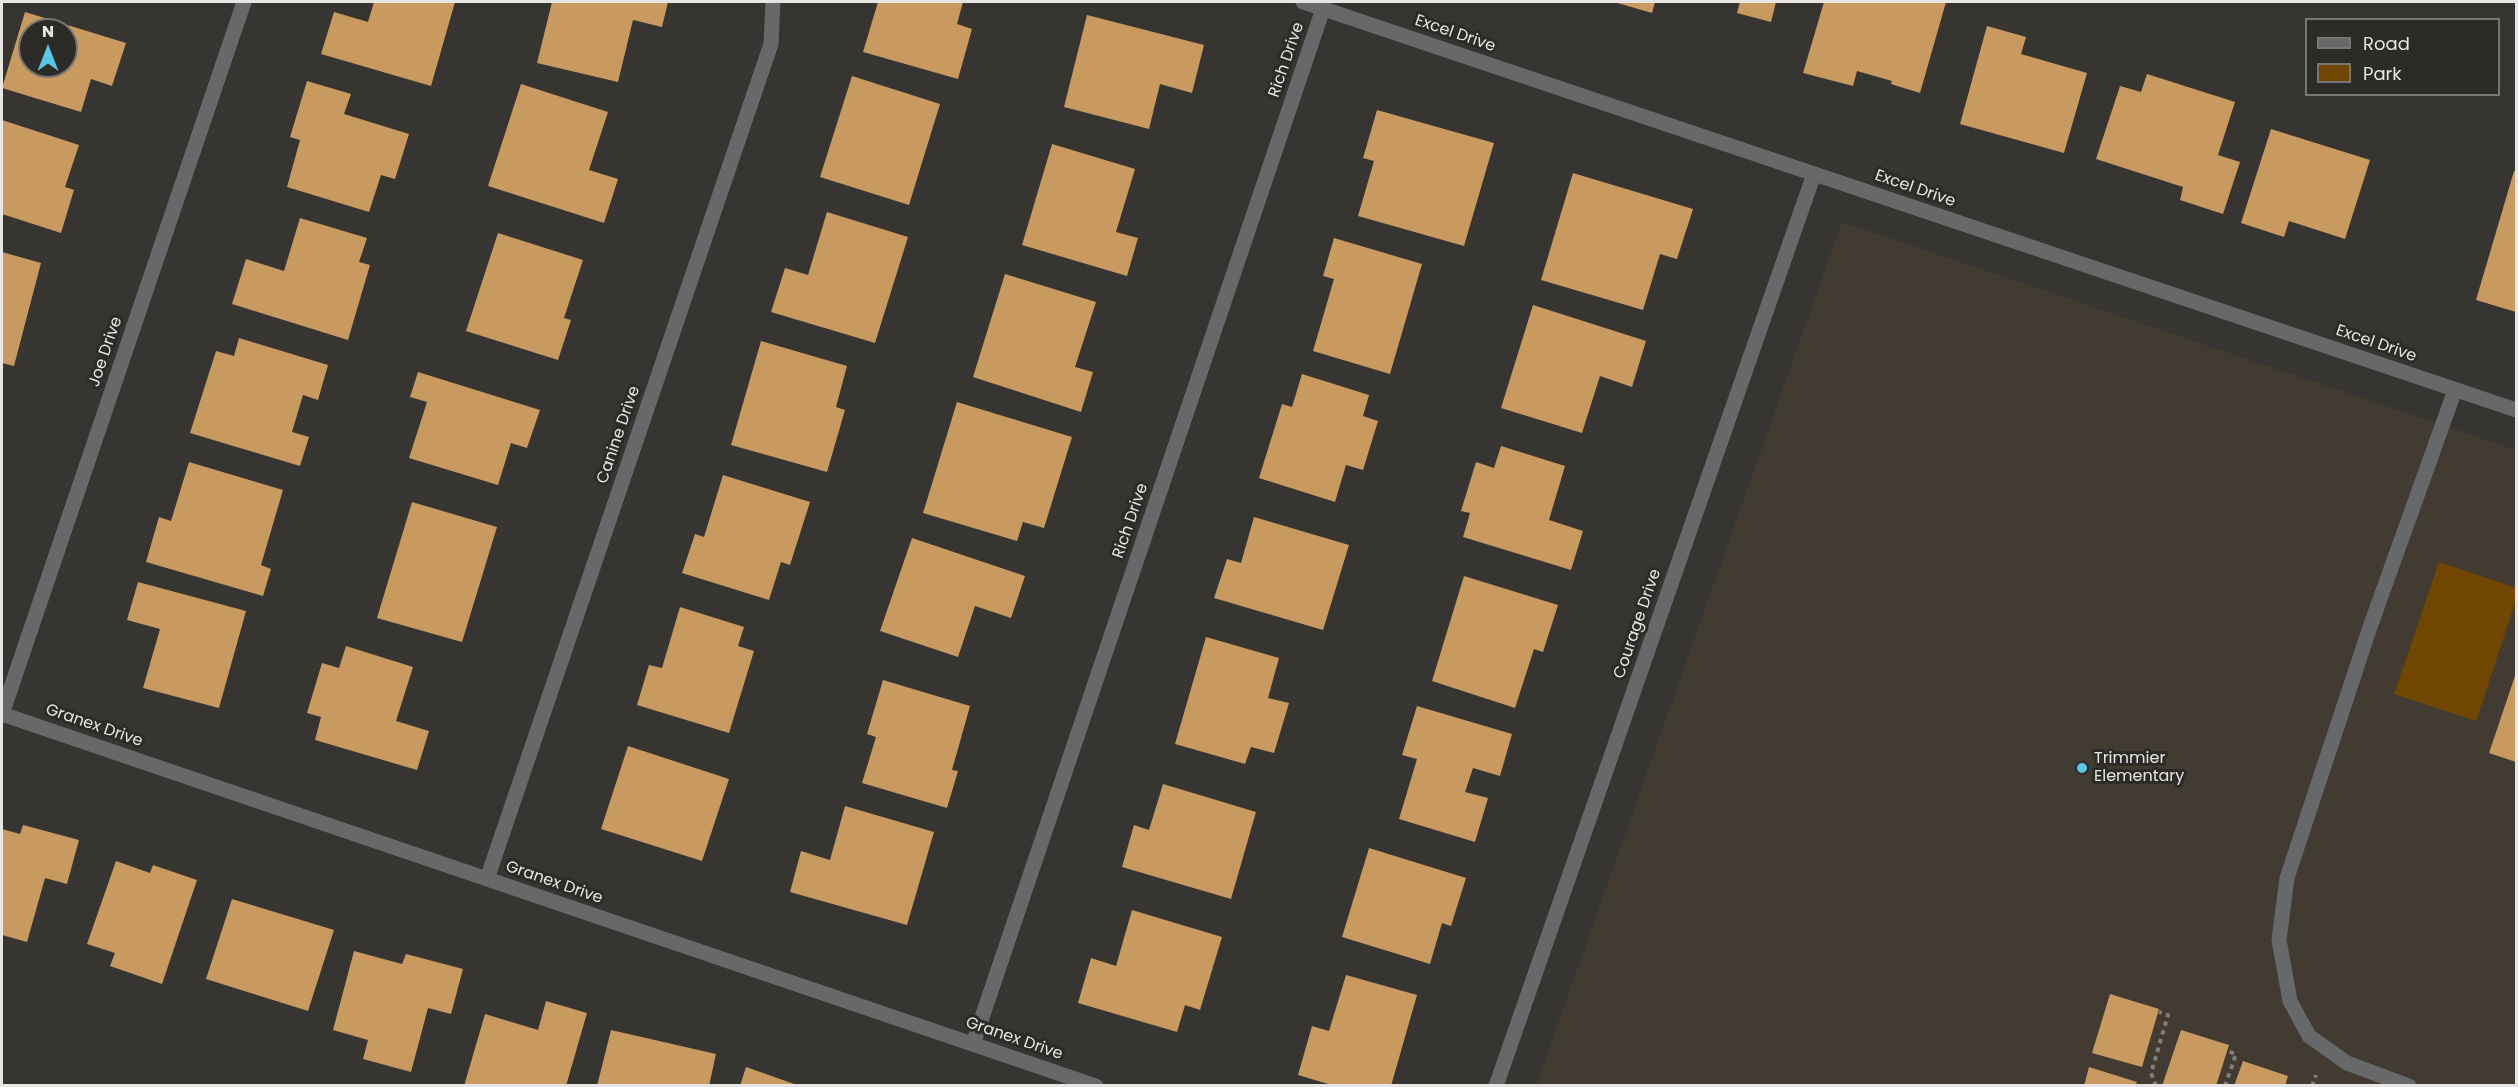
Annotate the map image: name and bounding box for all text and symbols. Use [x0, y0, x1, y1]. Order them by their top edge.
street label: Excel Drive [1412, 11, 1498, 57]
north arrow [18, 18, 78, 78]
legend [2305, 18, 2500, 96]
text: N [42, 20, 54, 43]
street label: Rich Drive [1265, 20, 1309, 100]
text: Road [2363, 31, 2410, 56]
text: Park [2363, 61, 2402, 86]
street label: Excel Drive [1872, 166, 1958, 212]
street label: Joe Drive [85, 314, 127, 390]
street label: Excel Drive [2333, 321, 2419, 367]
street label: Canine Drive [593, 384, 645, 486]
street label: Rich Drive [1109, 481, 1153, 561]
street label: Courage Drive [1610, 567, 1666, 681]
street label: Granex Drive [43, 700, 145, 752]
place label: Trimmier Elementary [2094, 749, 2184, 787]
marker: Trimmier Elementary [2075, 761, 2089, 775]
street label: Granex Drive [503, 857, 605, 909]
street label: Granex Drive [963, 1013, 1065, 1065]

